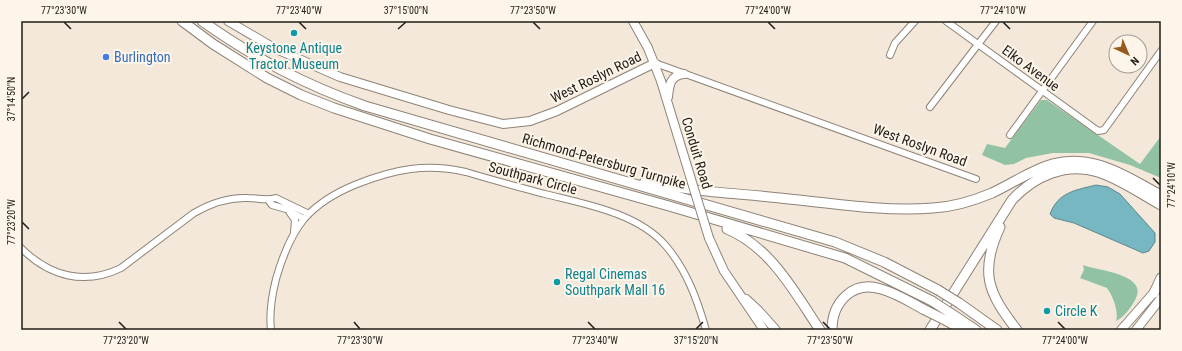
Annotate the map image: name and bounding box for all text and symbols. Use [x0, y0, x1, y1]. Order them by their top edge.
text: 77°23'30"W [41, 5, 87, 16]
text: 77°23'40"W [276, 5, 322, 16]
text: 37°15'00"N [384, 5, 428, 16]
text: 77°23'50"W [510, 5, 556, 16]
text: 77°24'00"W [745, 5, 791, 16]
text: 77°24'10"W [980, 5, 1026, 16]
marker: Keystone Antique Tractor Museum [289, 28, 299, 38]
north arrow [1108, 34, 1148, 74]
place label: Keystone Antique Tractor Museum [246, 40, 343, 72]
street label: Elko Avenue [999, 42, 1063, 94]
street label: West Roslyn Road [548, 48, 644, 106]
place label: Burlington [114, 49, 171, 65]
marker: Burlington [101, 52, 111, 62]
text: N [1127, 54, 1142, 68]
text: 37°14'50"N [6, 77, 17, 121]
street label: Conduit Road [679, 115, 715, 191]
street label: West Roslyn Road [871, 121, 969, 169]
street label: Richmond-Petersburg Turnpike [520, 130, 688, 192]
street label: Southpark Circle [487, 159, 579, 198]
text: 77°24'10"W [1166, 162, 1177, 208]
text: 77°23'20"W [6, 199, 17, 245]
place label: Regal Cinemas Southpark Mall 16 [565, 266, 665, 298]
marker: Regal Cinemas Southpark Mall 16 [552, 277, 562, 287]
place label: Circle K [1055, 303, 1098, 319]
marker: Circle K [1042, 306, 1052, 316]
text: 77°23'20"W [103, 335, 149, 346]
text: 77°23'30"W [337, 335, 383, 346]
text: 77°23'40"W [572, 335, 618, 346]
text: 37°15'20"N [674, 335, 718, 346]
text: 77°23'50"W [807, 335, 853, 346]
text: 77°24'00"W [1042, 335, 1088, 346]

